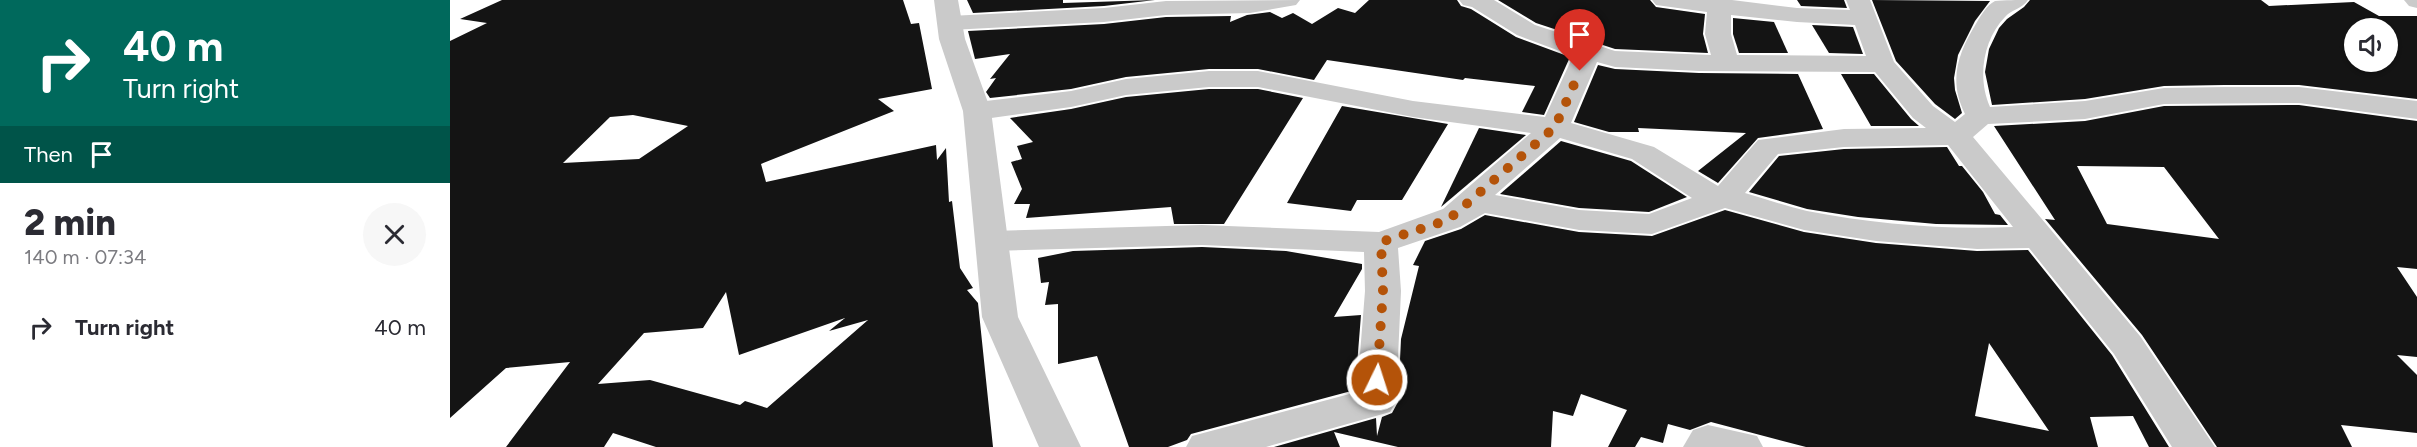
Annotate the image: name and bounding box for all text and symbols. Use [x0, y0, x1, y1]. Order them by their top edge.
pin [1554, 9, 1605, 71]
icon: arrive [1563, 18, 1596, 51]
map controls [2344, 18, 2398, 72]
button: sound [2344, 18, 2398, 72]
text: 40 m [123, 21, 223, 72]
icon: right [24, 24, 102, 102]
text: Turn right [123, 72, 239, 105]
icon: arrive [85, 138, 118, 171]
text: Then [24, 141, 73, 168]
text: 2 min [24, 201, 116, 244]
button: close [363, 203, 426, 266]
text: 140 m · 07:34 [24, 245, 146, 269]
icon: right [24, 311, 57, 344]
text: Turn right [75, 314, 174, 341]
text: 40 m [374, 314, 426, 341]
position arrow [1345, 348, 1409, 412]

